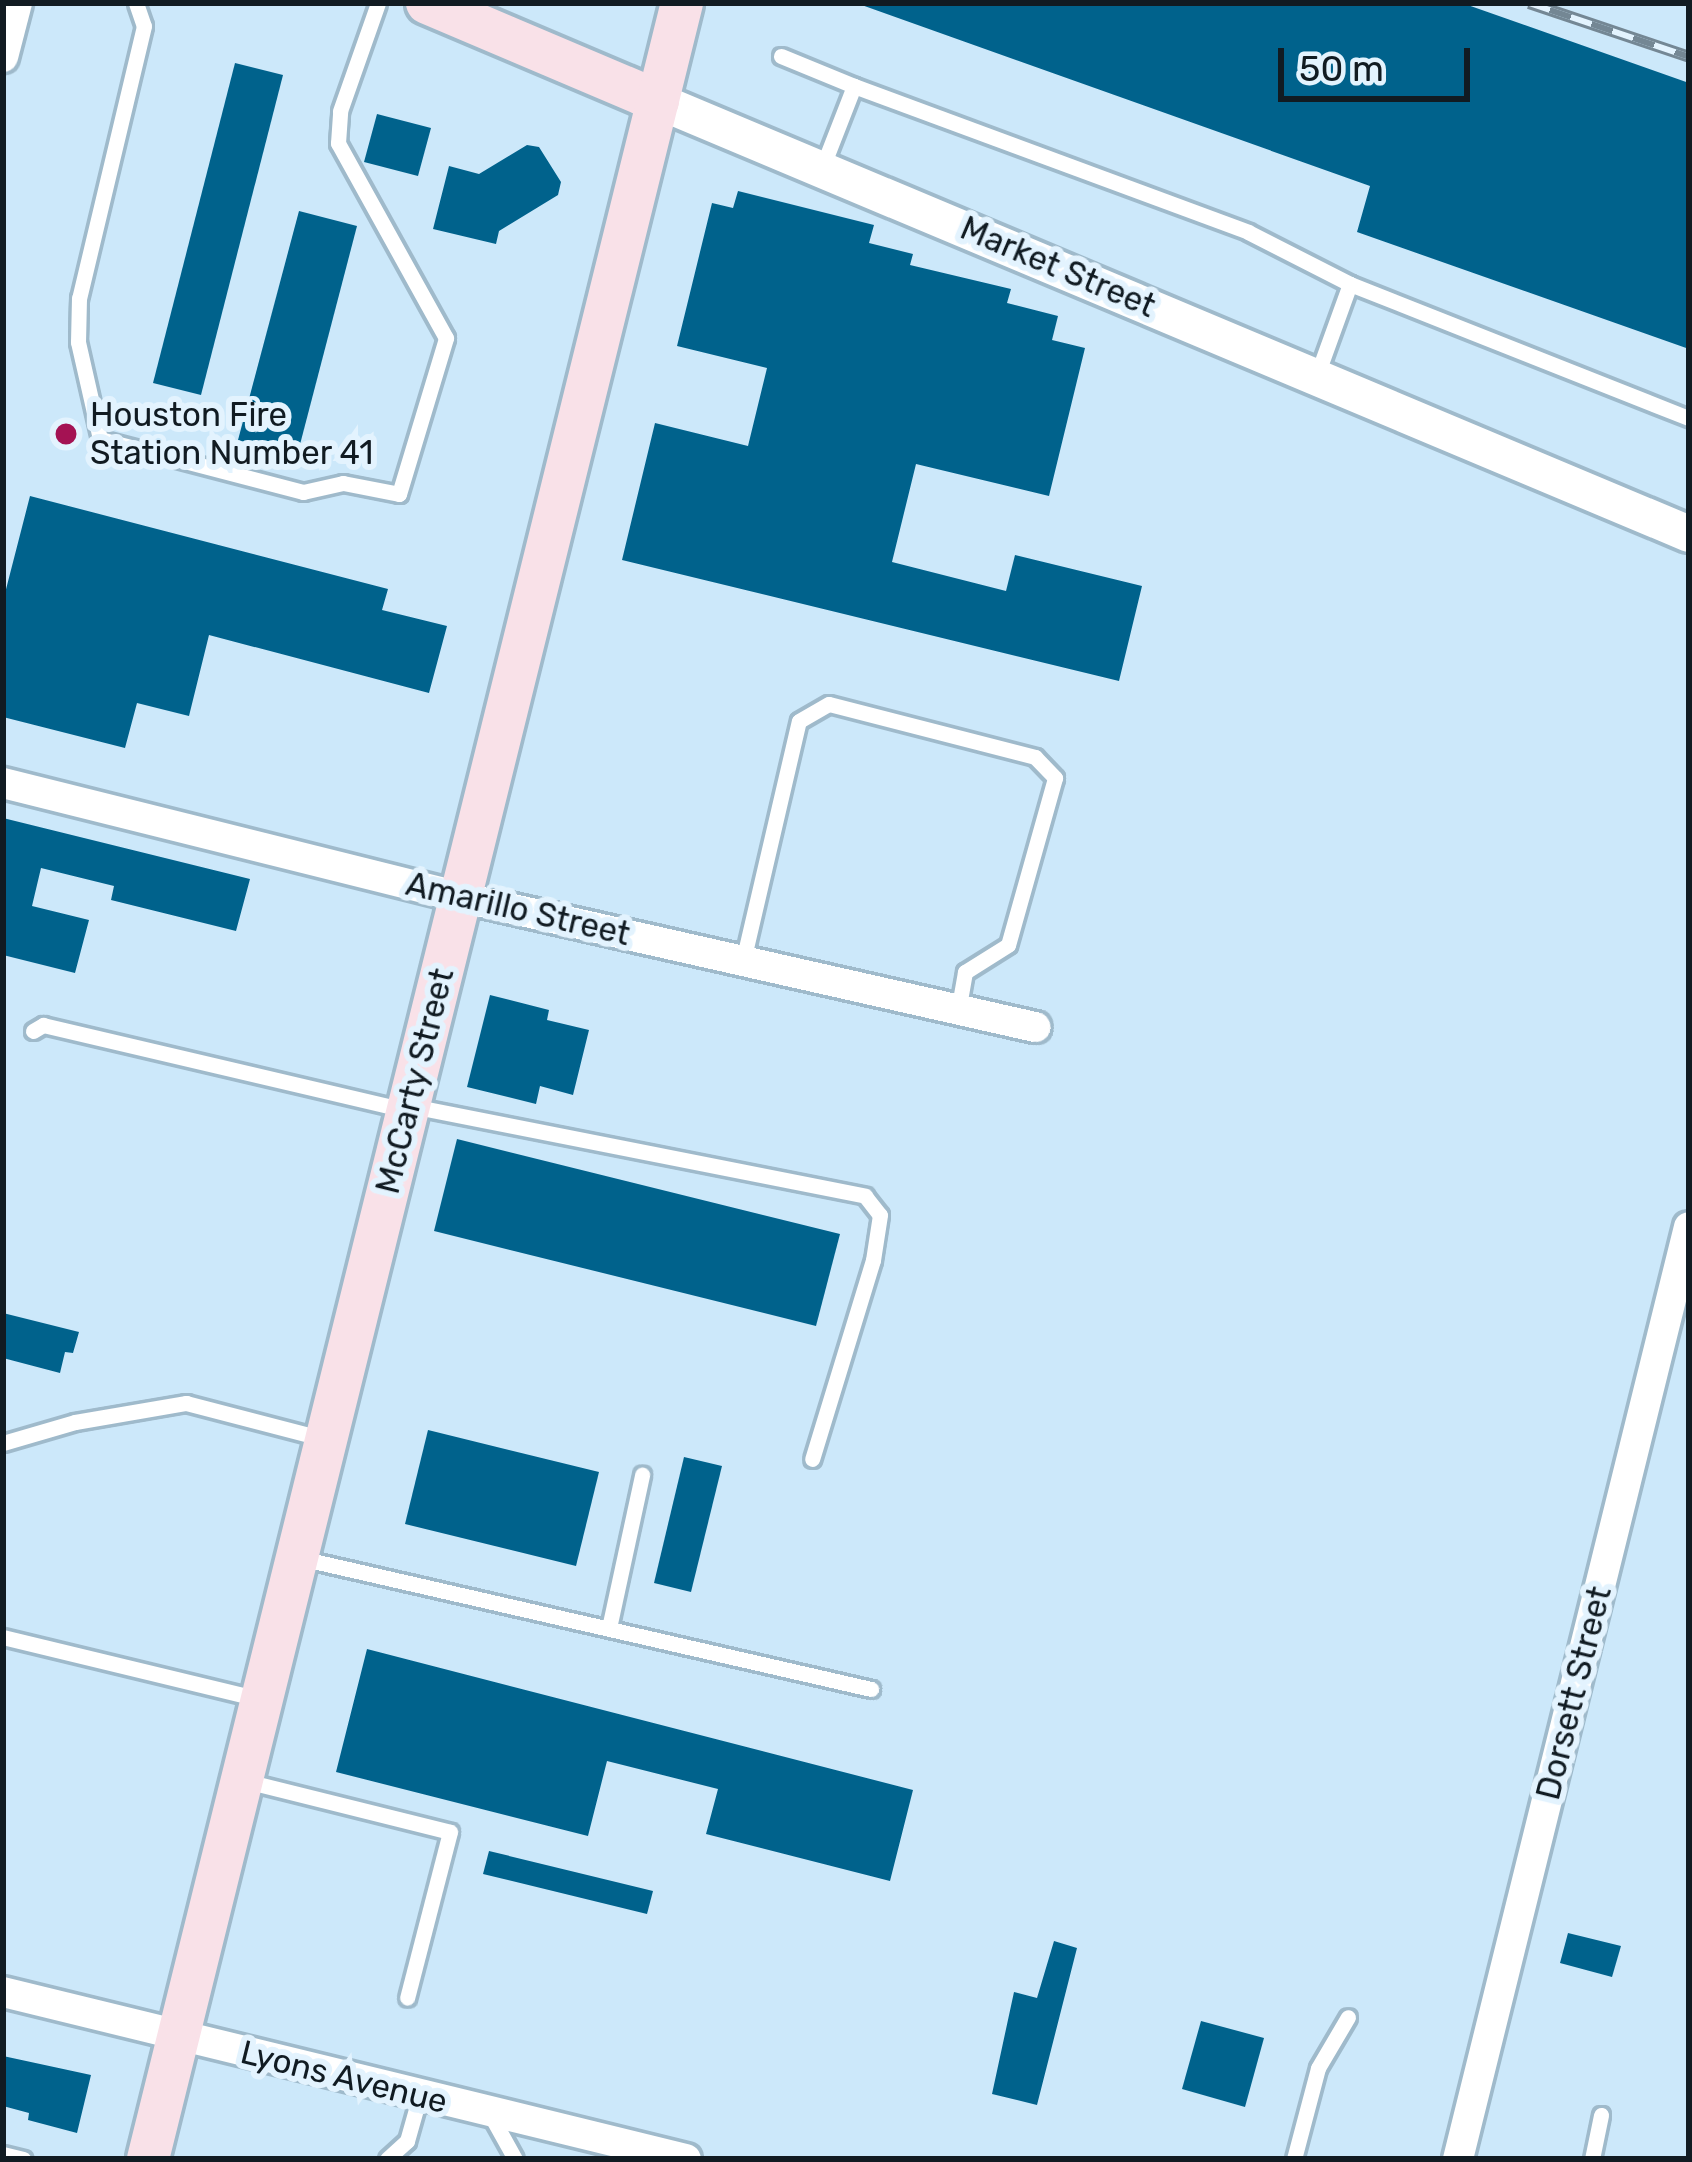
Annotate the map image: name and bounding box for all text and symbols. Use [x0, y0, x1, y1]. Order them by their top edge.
scale bar [1284, 24, 1476, 98]
text: 50 m [1299, 47, 1384, 90]
street label: Market Street [955, 208, 1161, 326]
place label: Houston Fire Station Number 41 [90, 395, 374, 473]
marker: Houston Fire Station Number 41 [53, 421, 79, 447]
street label: Amarillo Street [402, 864, 634, 954]
street label: McCarty Street [368, 964, 462, 1198]
street label: Dorsett Street [1528, 1582, 1620, 1804]
street label: Lyons Avenue [236, 2032, 452, 2122]

